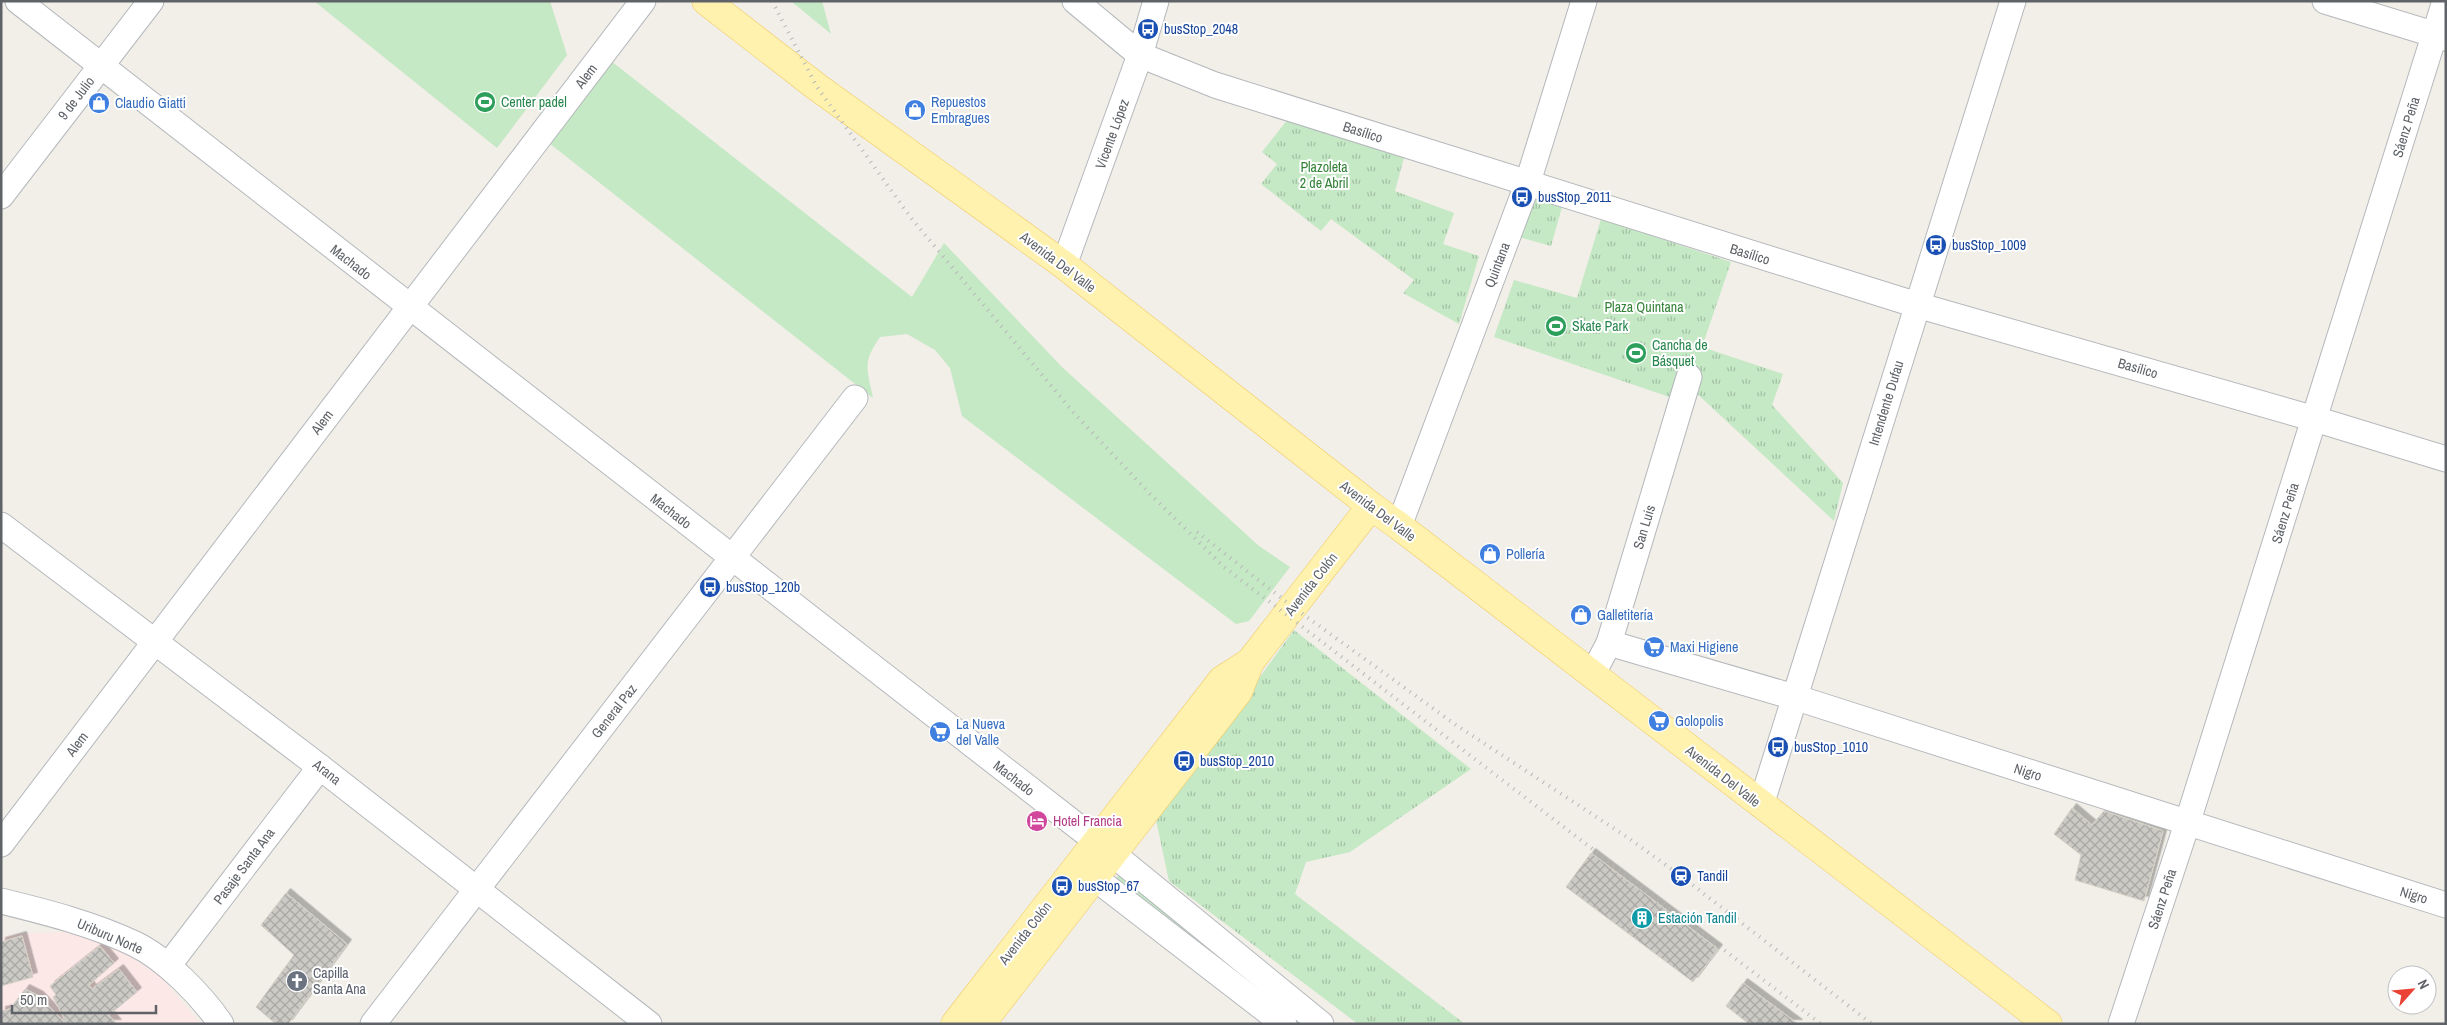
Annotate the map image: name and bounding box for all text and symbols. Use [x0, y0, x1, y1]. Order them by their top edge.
bus stop icon: busStop_2048 [1136, 17, 1160, 41]
place label: busStop_2048 [1164, 20, 1238, 38]
street label: Alem [570, 60, 601, 93]
street label: 9 de Julio [54, 73, 98, 123]
sports icon: Center padel [473, 90, 497, 114]
shop icon: Claudio Giatti [87, 91, 111, 115]
place label: Center padel [501, 93, 567, 111]
place label: Repuestos Embragues [931, 93, 990, 127]
place label: Claudio Giatti [115, 94, 186, 112]
street label: Sáenz Peña [2388, 94, 2424, 160]
street label: Vicente López [1091, 96, 1133, 171]
shop icon: Repuestos Embragues [903, 98, 927, 122]
street label: Basílico [1341, 117, 1385, 147]
park label: Plazoleta 2 de Abril [1300, 158, 1348, 192]
bus stop icon: busStop_2011 [1510, 185, 1534, 209]
place label: busStop_2011 [1538, 188, 1612, 206]
street label: Avenida Del Valle [1016, 227, 1099, 296]
bus stop icon: busStop_1009 [1924, 233, 1948, 257]
place label: busStop_1009 [1952, 236, 2026, 254]
street label: Quintana [1480, 239, 1514, 290]
street label: Basílico [1728, 239, 1772, 269]
street label: Machado [327, 240, 375, 284]
park label: Plaza Quintana [1604, 298, 1684, 316]
sports icon: Skate Park [1544, 314, 1568, 338]
place label: Skate Park [1572, 317, 1628, 335]
place label: Cancha de Básquet [1652, 336, 1708, 370]
sports icon: Cancha de Básquet [1624, 341, 1648, 365]
street label: Basílico [2116, 354, 2160, 382]
street label: Intendente Dufau [1865, 358, 1907, 448]
street label: Alem [306, 406, 337, 439]
street label: Avenida Del Valle [1336, 476, 1419, 545]
street label: Sáenz Peña [2267, 480, 2303, 546]
street label: Machado [647, 489, 695, 533]
street label: San Luis [1629, 502, 1659, 551]
shop icon: Pollería [1478, 542, 1502, 566]
place label: Pollería [1506, 545, 1546, 563]
street label: Avenida Colón [1280, 549, 1341, 620]
bus stop icon: busStop_120b [698, 575, 722, 599]
place label: busStop_120b [726, 578, 800, 596]
shop icon: Galletitería [1569, 603, 1593, 627]
place label: Galletitería [1597, 606, 1654, 624]
supermarket icon: Maxi Higiene [1642, 635, 1666, 659]
place label: Maxi Higiene [1670, 638, 1738, 656]
street label: General Paz [587, 680, 641, 742]
supermarket icon: Golopolis [1647, 709, 1671, 733]
place label: Golopolis [1675, 712, 1724, 730]
place label: La Nueva del Valle [956, 715, 1006, 749]
supermarket icon: La Nueva del Valle [928, 720, 952, 744]
street label: Alem [61, 728, 92, 761]
bus stop icon: busStop_1010 [1766, 735, 1790, 759]
place label: busStop_1010 [1794, 738, 1868, 756]
street label: Avenida Del Valle [1681, 741, 1764, 811]
bus stop icon: busStop_2010 [1172, 749, 1196, 773]
place label: busStop_2010 [1200, 752, 1274, 770]
street label: Arana [309, 755, 345, 789]
street label: Machado [990, 756, 1038, 800]
street label: Nigro [2012, 759, 2044, 785]
hotel icon: Hotel Francia [1025, 809, 1049, 833]
place label: Hotel Francia [1053, 812, 1123, 830]
street label: Pasaje Santa Ana [209, 824, 279, 908]
station icon: Tandil [1669, 864, 1693, 888]
street label: Sáenz Peña [2144, 866, 2180, 932]
place label: Tandil [1697, 867, 1728, 885]
bus stop icon: busStop_67 [1050, 874, 1074, 898]
place label: busStop_67 [1078, 877, 1139, 895]
street label: Nigro [2398, 882, 2430, 908]
street label: Avenida Colón [994, 898, 1055, 969]
building icon: Estación Tandil [1630, 906, 1654, 930]
place label: Estación Tandil [1658, 909, 1737, 927]
street label: Uriburu Norte [74, 914, 146, 958]
place label: Capilla Santa Ana [313, 964, 367, 998]
north arrow [2387, 965, 2437, 1015]
church icon: Capilla Santa Ana [285, 969, 309, 993]
text: N [2414, 976, 2433, 992]
scale bar [12, 982, 156, 1014]
text: 50 m [20, 989, 47, 1010]

